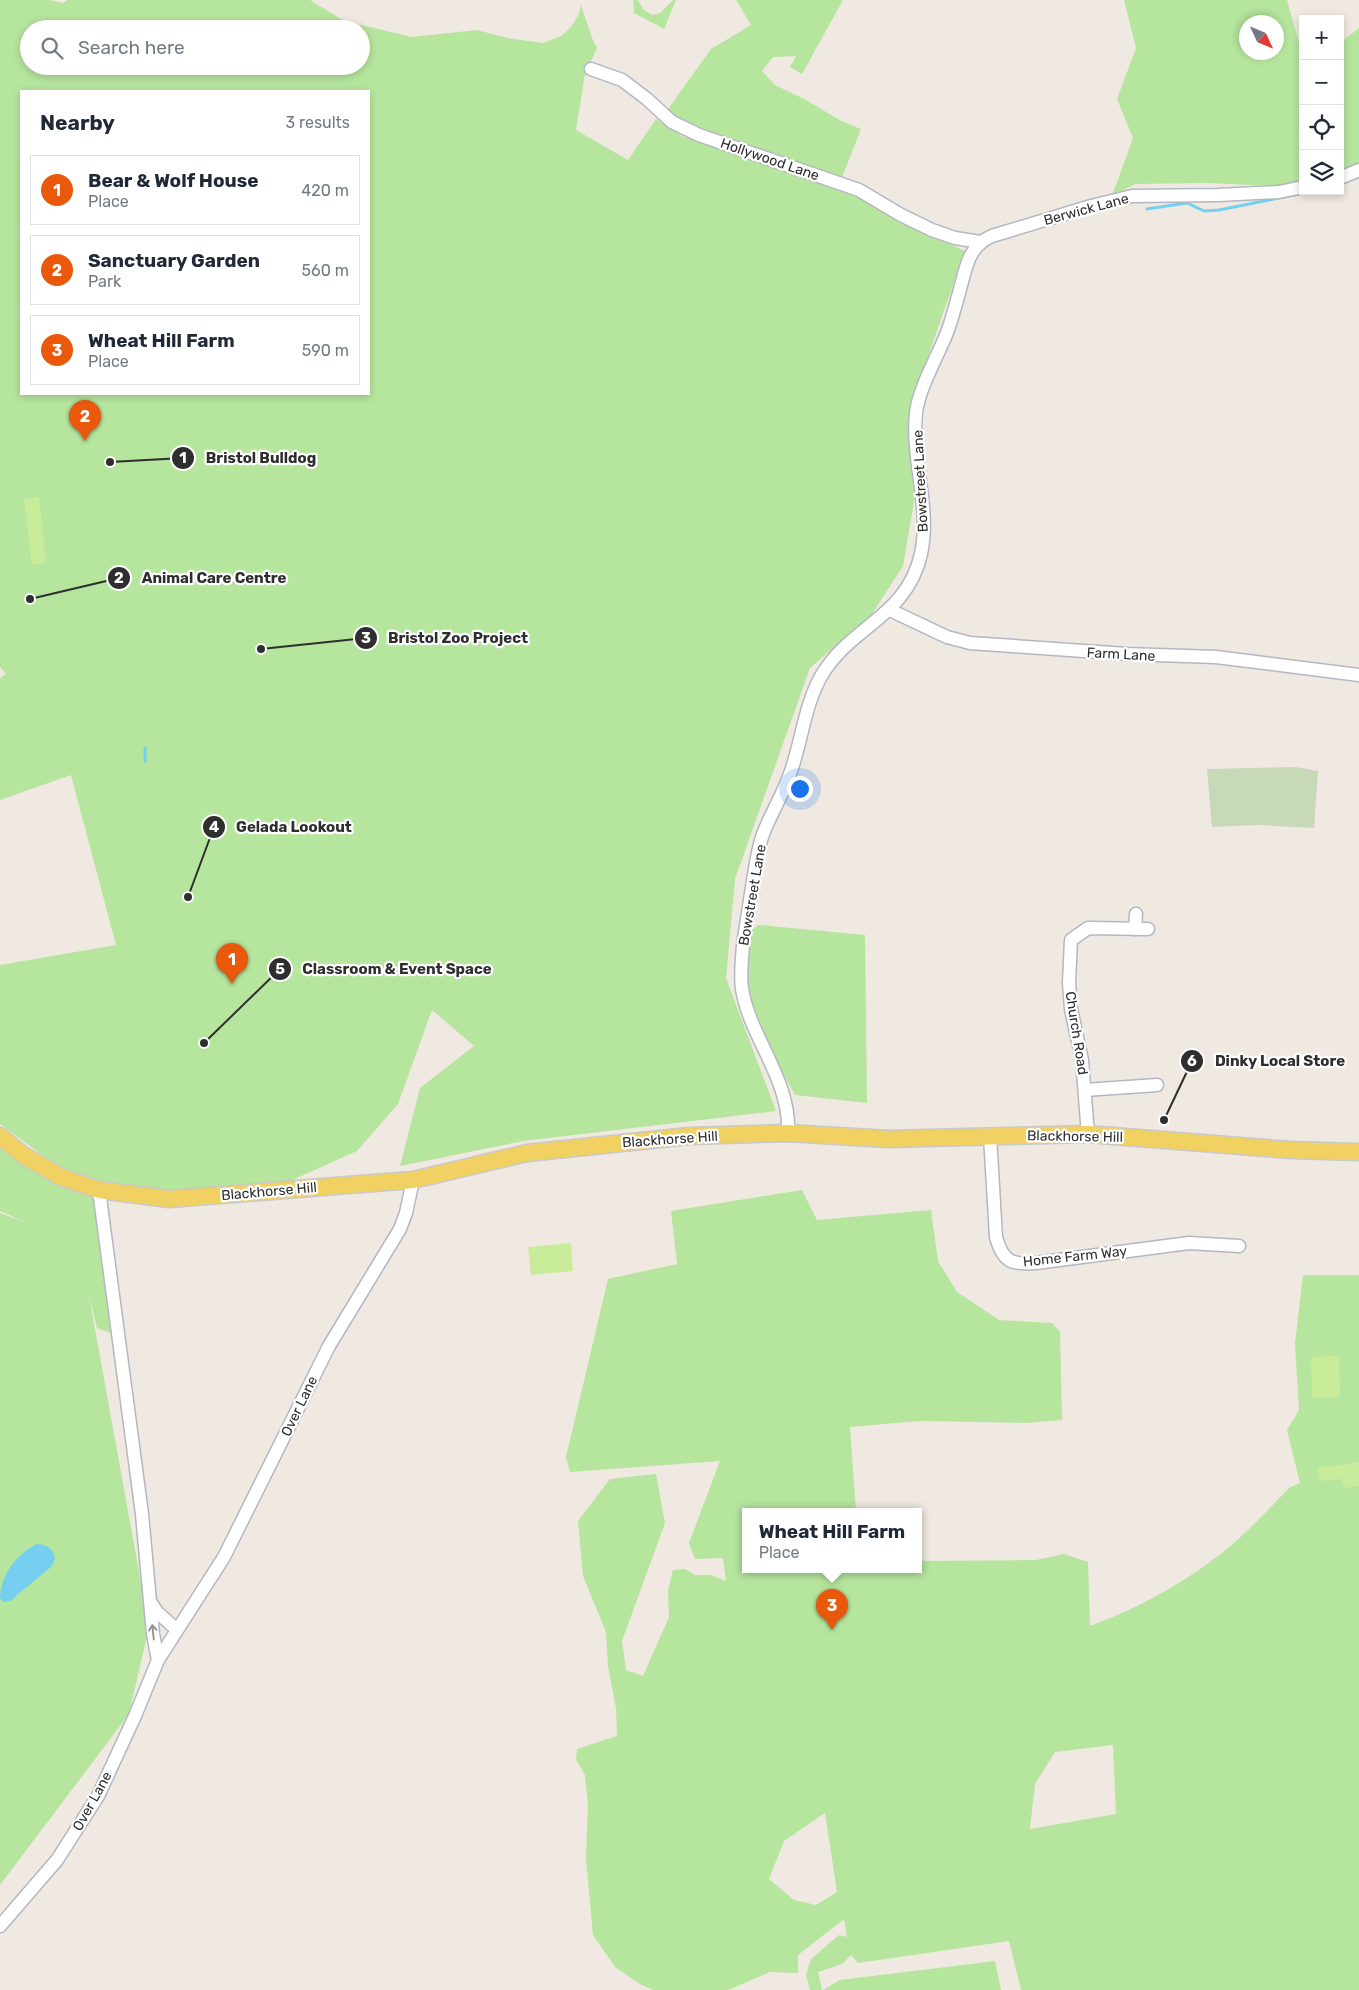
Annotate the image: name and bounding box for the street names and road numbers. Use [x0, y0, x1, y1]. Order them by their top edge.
street label: Hollywood Lane [718, 135, 822, 184]
street label: Berwick Lane [1042, 190, 1131, 229]
street label: Bowstreet Lane [909, 429, 932, 533]
street label: Farm Lane [1086, 644, 1156, 665]
street label: Bowstreet Lane [735, 843, 770, 947]
street label: Church Road [1062, 990, 1091, 1076]
street label: Blackhorse Hill [1027, 1127, 1123, 1146]
street label: Blackhorse Hill [622, 1128, 718, 1151]
street label: Blackhorse Hill [221, 1179, 318, 1204]
street label: Home Farm Way [1022, 1243, 1128, 1270]
street label: Over Lane [278, 1373, 321, 1439]
street label: Over Lane [69, 1768, 116, 1834]

